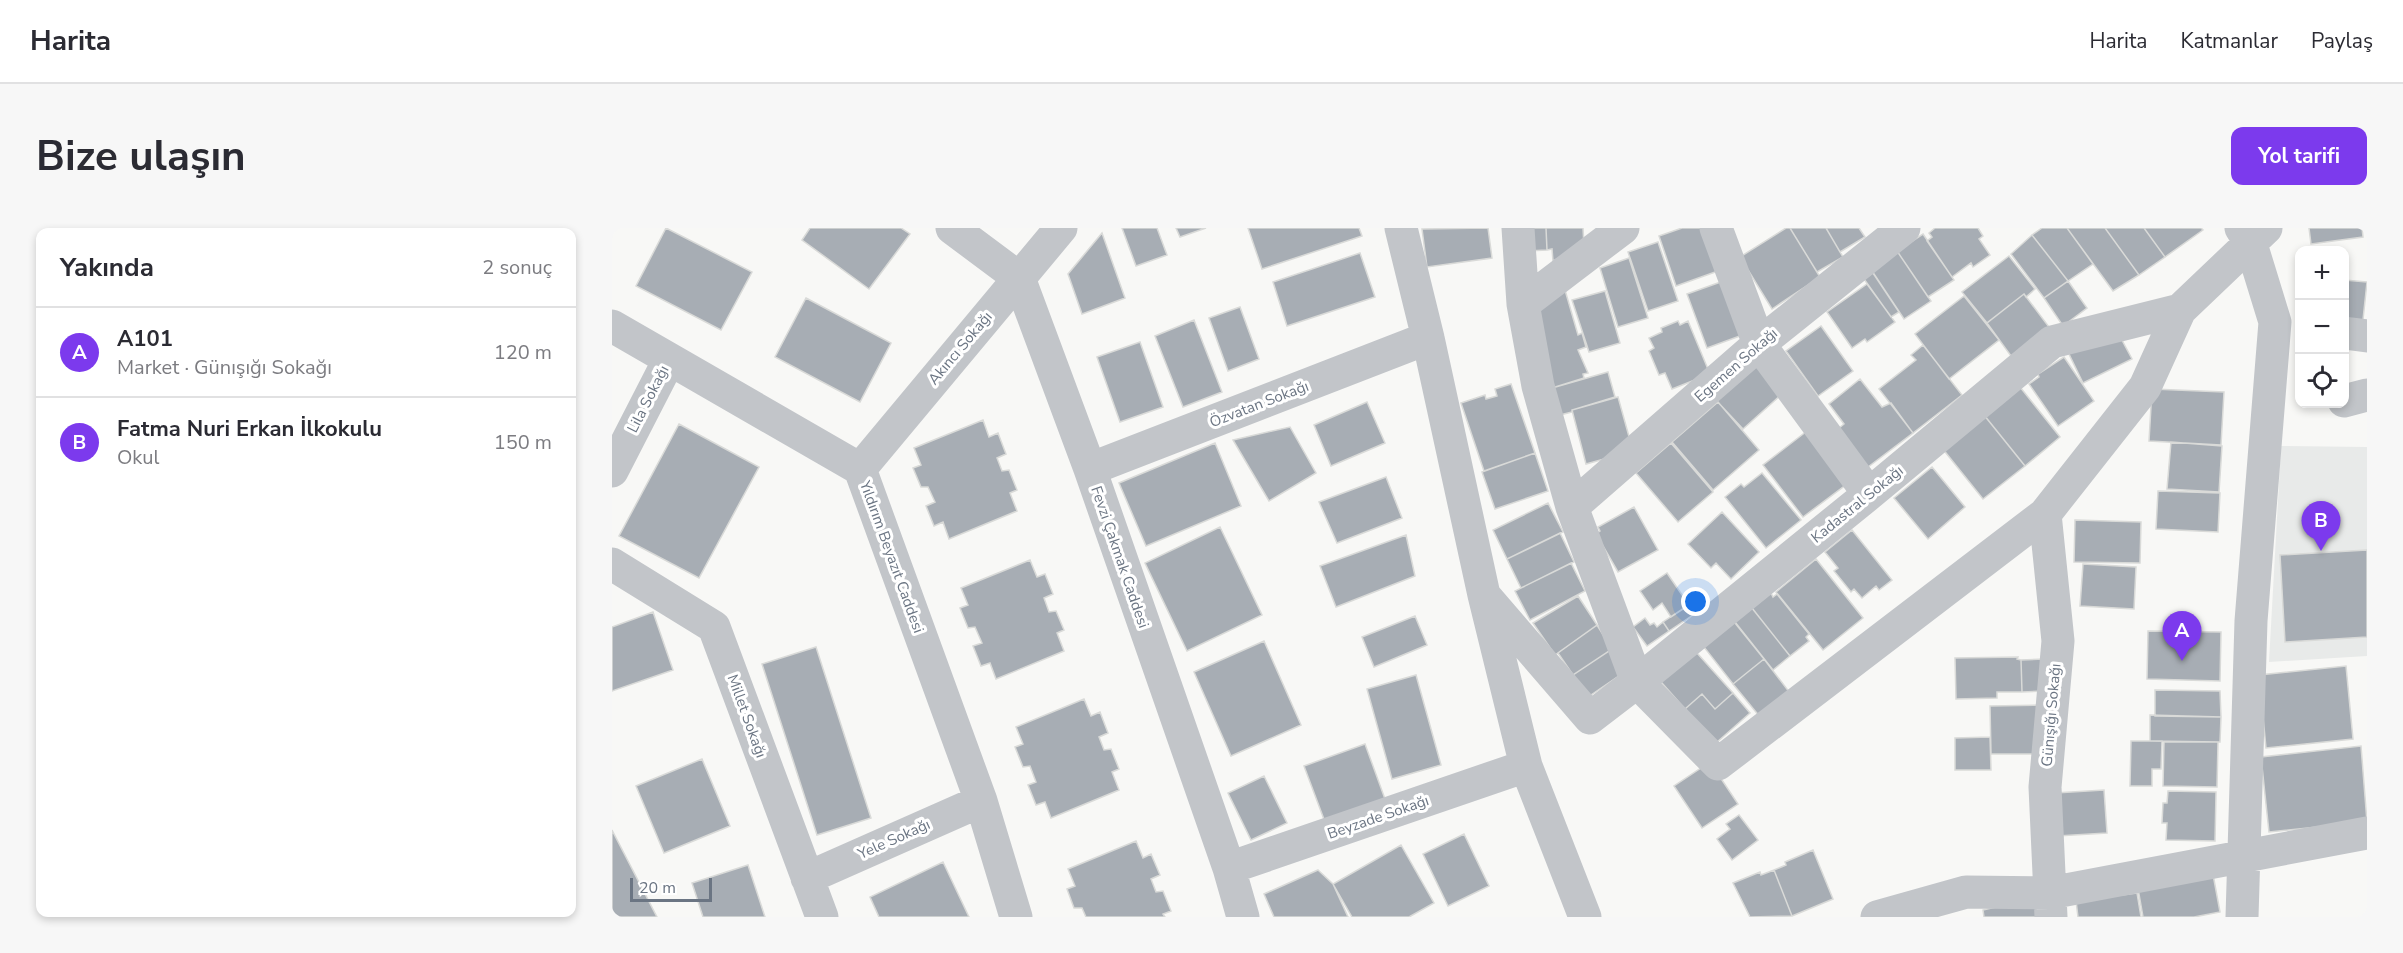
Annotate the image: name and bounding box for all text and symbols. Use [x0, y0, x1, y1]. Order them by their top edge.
text: Harita [30, 22, 111, 60]
text: Harita [2089, 27, 2147, 55]
text: Katmanlar [2180, 27, 2278, 55]
text: Paylaş [2311, 27, 2373, 55]
button: Yol tarifi [2231, 127, 2367, 185]
text: Bize ulaşın [36, 128, 246, 185]
map controls [2295, 246, 2349, 408]
button: + [2295, 246, 2349, 300]
text: Yakında [60, 250, 154, 285]
text: 2 sonuç [482, 254, 552, 281]
button: − [2295, 300, 2349, 354]
street label: Akıncı Sokağı [923, 307, 997, 389]
street label: Egemen Sokağı [1690, 323, 1782, 407]
text: A101 [117, 324, 173, 354]
text: A [72, 339, 87, 366]
text: 120 m [494, 339, 552, 366]
text: Market · Günışığı Sokağı [117, 354, 332, 381]
button: locate [2295, 354, 2349, 408]
street label: Lila Sokağı [622, 362, 674, 436]
street label: Özvatan Sokağı [1207, 376, 1311, 432]
text: Fatma Nuri Erkan İlkokulu [117, 414, 382, 444]
text: B [73, 429, 86, 456]
text: 150 m [494, 429, 552, 456]
text: Okul [117, 444, 159, 471]
street label: Kadastral Sokağı [1807, 461, 1907, 547]
street label: Yıldırım Beyazıt Caddesi [855, 477, 929, 636]
street label: Fevzi Çakmak Caddesi [1086, 483, 1154, 631]
pin: B [2302, 502, 2340, 551]
your location [1681, 587, 1710, 616]
pin: A [2162, 612, 2202, 661]
street label: Günışığı Sokağı [2037, 663, 2065, 767]
street label: Millet Sokağı [723, 672, 771, 760]
street label: Beyzade Sokağı [1325, 790, 1431, 844]
street label: Yele Sokağı [854, 814, 933, 864]
scale bar [630, 875, 712, 902]
text: 20 m [639, 877, 676, 899]

